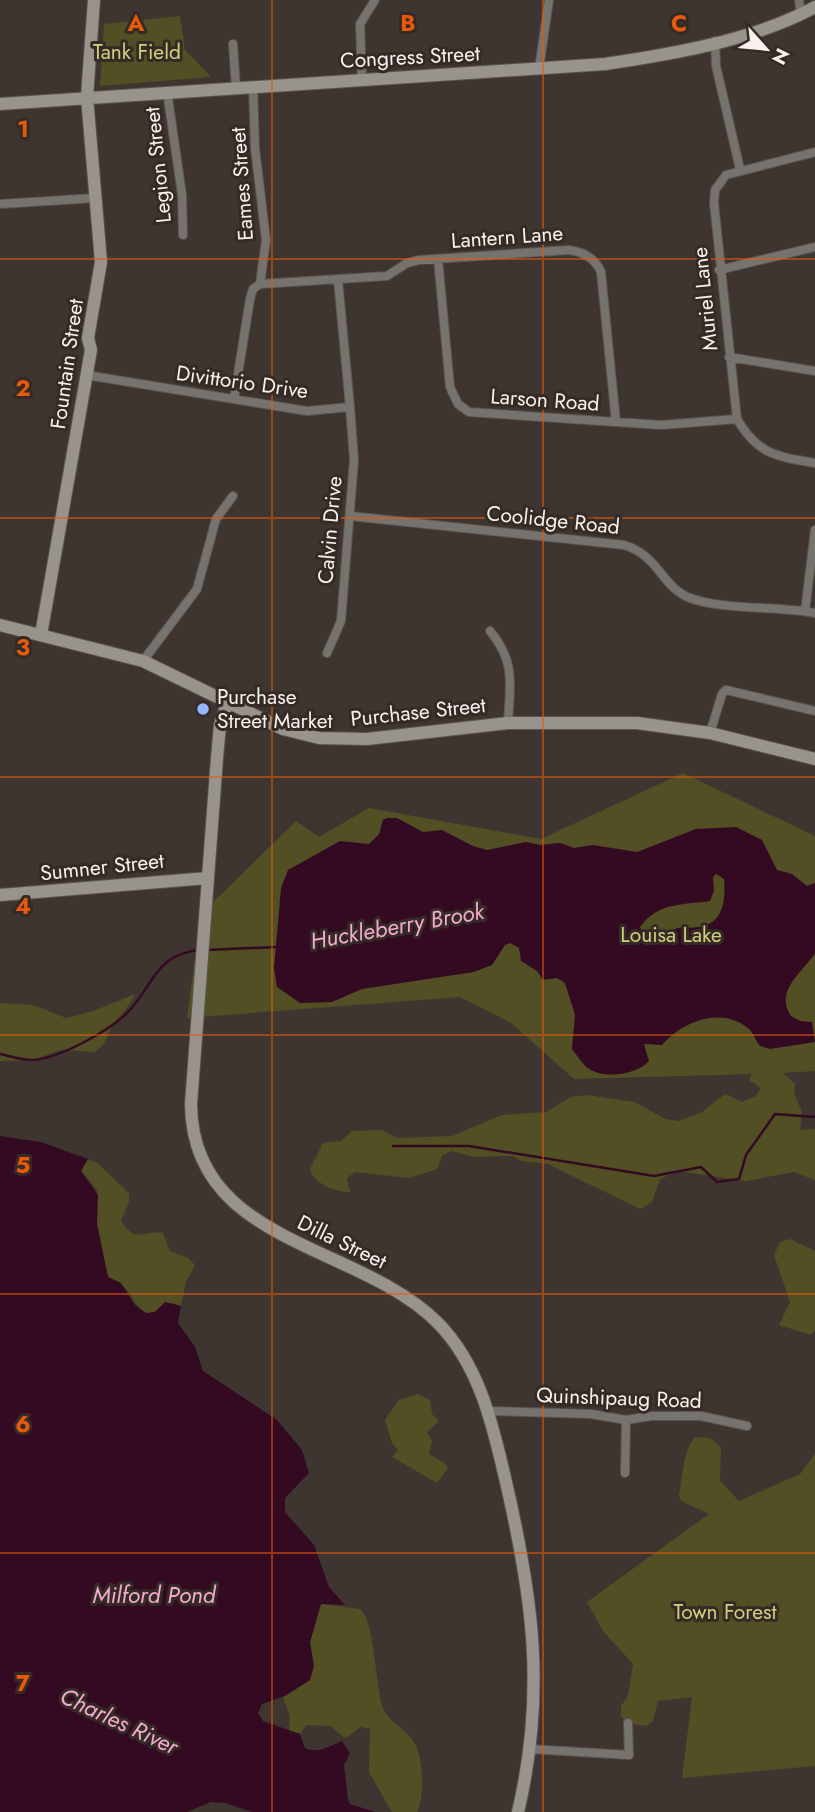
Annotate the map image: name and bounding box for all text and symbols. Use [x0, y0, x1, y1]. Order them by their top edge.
text: A [127, 6, 145, 40]
text: B [400, 6, 416, 40]
text: C [671, 6, 687, 40]
north arrow [731, 14, 801, 84]
park label: Tank Field [93, 37, 181, 67]
street label: Congress Street [339, 38, 481, 76]
text: N [765, 44, 796, 69]
street label: Legion Street [137, 105, 179, 225]
text: 1 [17, 112, 29, 146]
street label: Eames Street [223, 126, 261, 242]
street label: Lantern Lane [450, 218, 564, 256]
street label: Muriel Lane [685, 246, 725, 352]
street label: Fountain Street [43, 297, 91, 431]
street label: Divittorio Drive [174, 358, 310, 406]
text: 2 [15, 371, 31, 405]
street label: Larson Road [489, 381, 601, 419]
street label: Calvin Drive [310, 475, 350, 585]
street label: Coolidge Road [485, 498, 621, 542]
text: 3 [16, 630, 30, 664]
place label: Purchase Street Market [217, 682, 333, 736]
street label: Purchase Street [349, 690, 487, 734]
marker: Purchase Street Market [195, 701, 211, 717]
street label: Sumner Street [39, 846, 165, 888]
text: 4 [15, 889, 31, 923]
water label: Huckleberry Brook [308, 894, 488, 958]
park label: Louisa Lake [620, 920, 722, 950]
text: 5 [16, 1148, 30, 1182]
street label: Dilla Street [292, 1207, 392, 1277]
street label: Quinshipaug Road [536, 1380, 702, 1416]
text: 6 [15, 1407, 31, 1441]
water label: Milford Pond [92, 1578, 217, 1612]
park label: Town Forest [674, 1597, 776, 1627]
text: 7 [16, 1666, 30, 1700]
water label: Charles River [54, 1679, 185, 1764]

